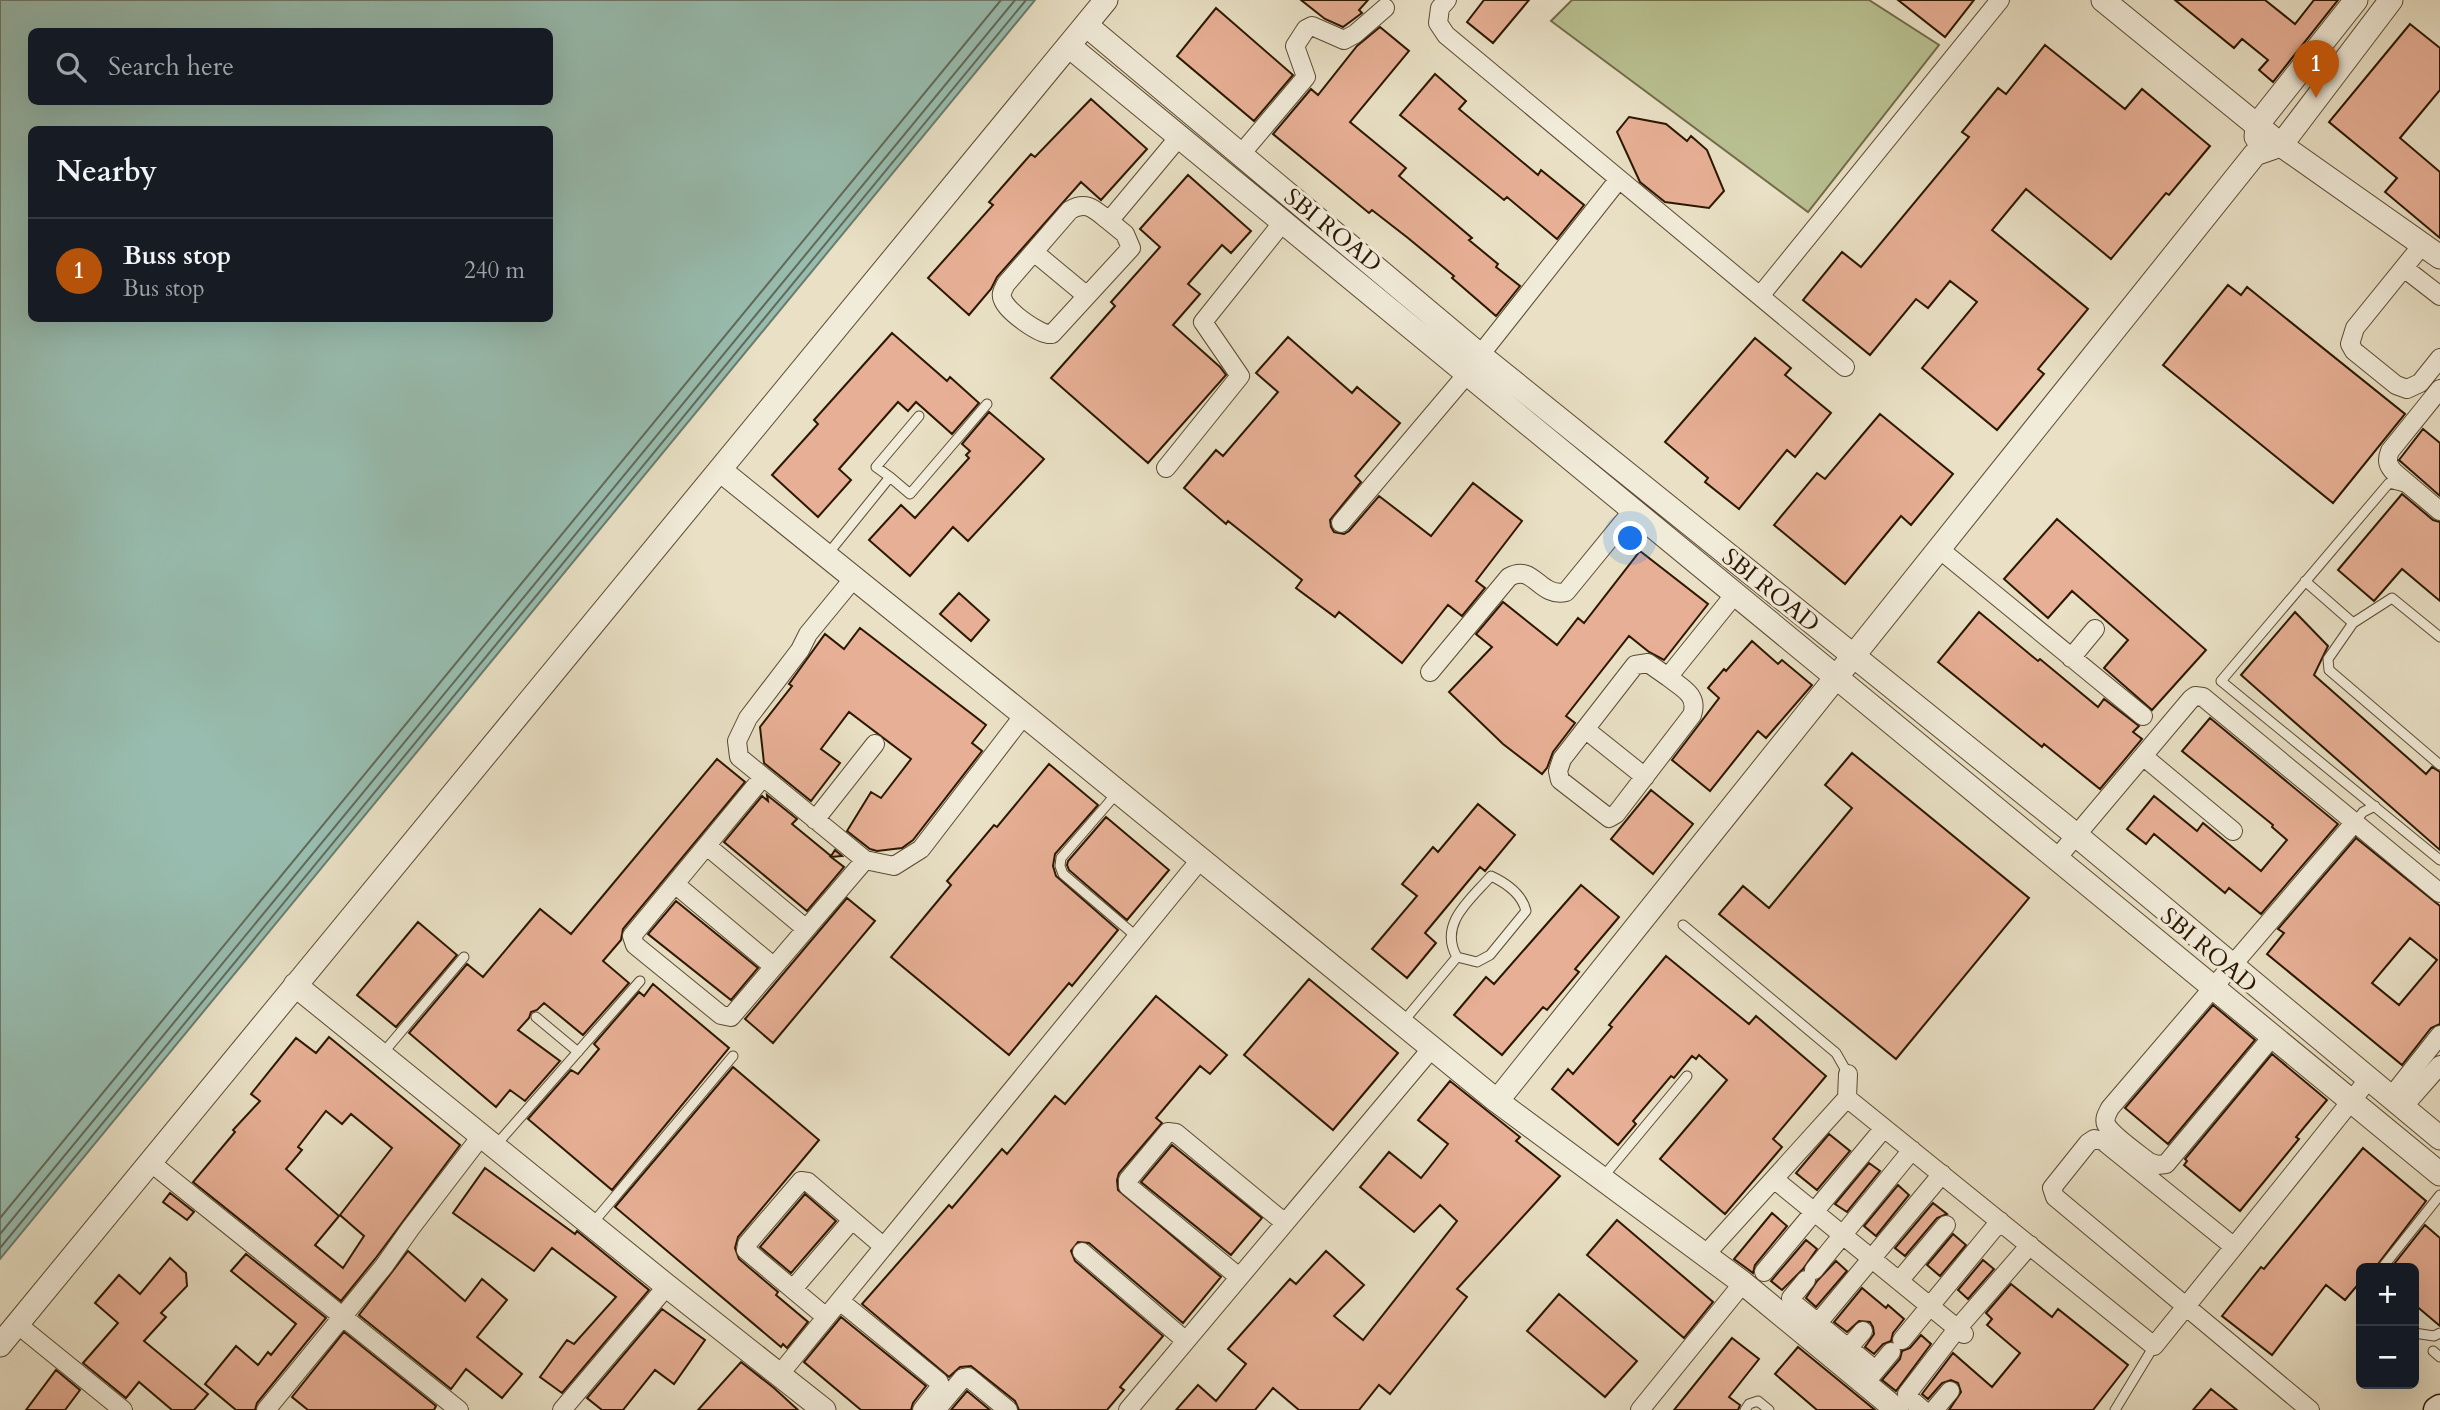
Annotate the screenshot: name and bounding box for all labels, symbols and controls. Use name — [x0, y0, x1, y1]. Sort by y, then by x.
search box — [28, 28, 553, 105]
pin: 1 — [2293, 40, 2339, 98]
icon: search — [52, 48, 90, 86]
text: Search here — [108, 49, 234, 84]
text: Nearby — [56, 151, 157, 192]
street label: SBI ROAD — [1277, 181, 1389, 280]
text: Buss stop — [123, 238, 231, 273]
text: 1 — [73, 255, 85, 286]
text: 240 m — [464, 255, 525, 286]
text: Bus stop — [123, 273, 205, 304]
your location — [1613, 521, 1647, 555]
street label: SBI ROAD — [1715, 541, 1827, 640]
street label: SBI ROAD — [2153, 900, 2264, 1001]
map controls — [2356, 1263, 2419, 1389]
button: + — [2356, 1263, 2419, 1326]
button: − — [2356, 1326, 2419, 1389]

